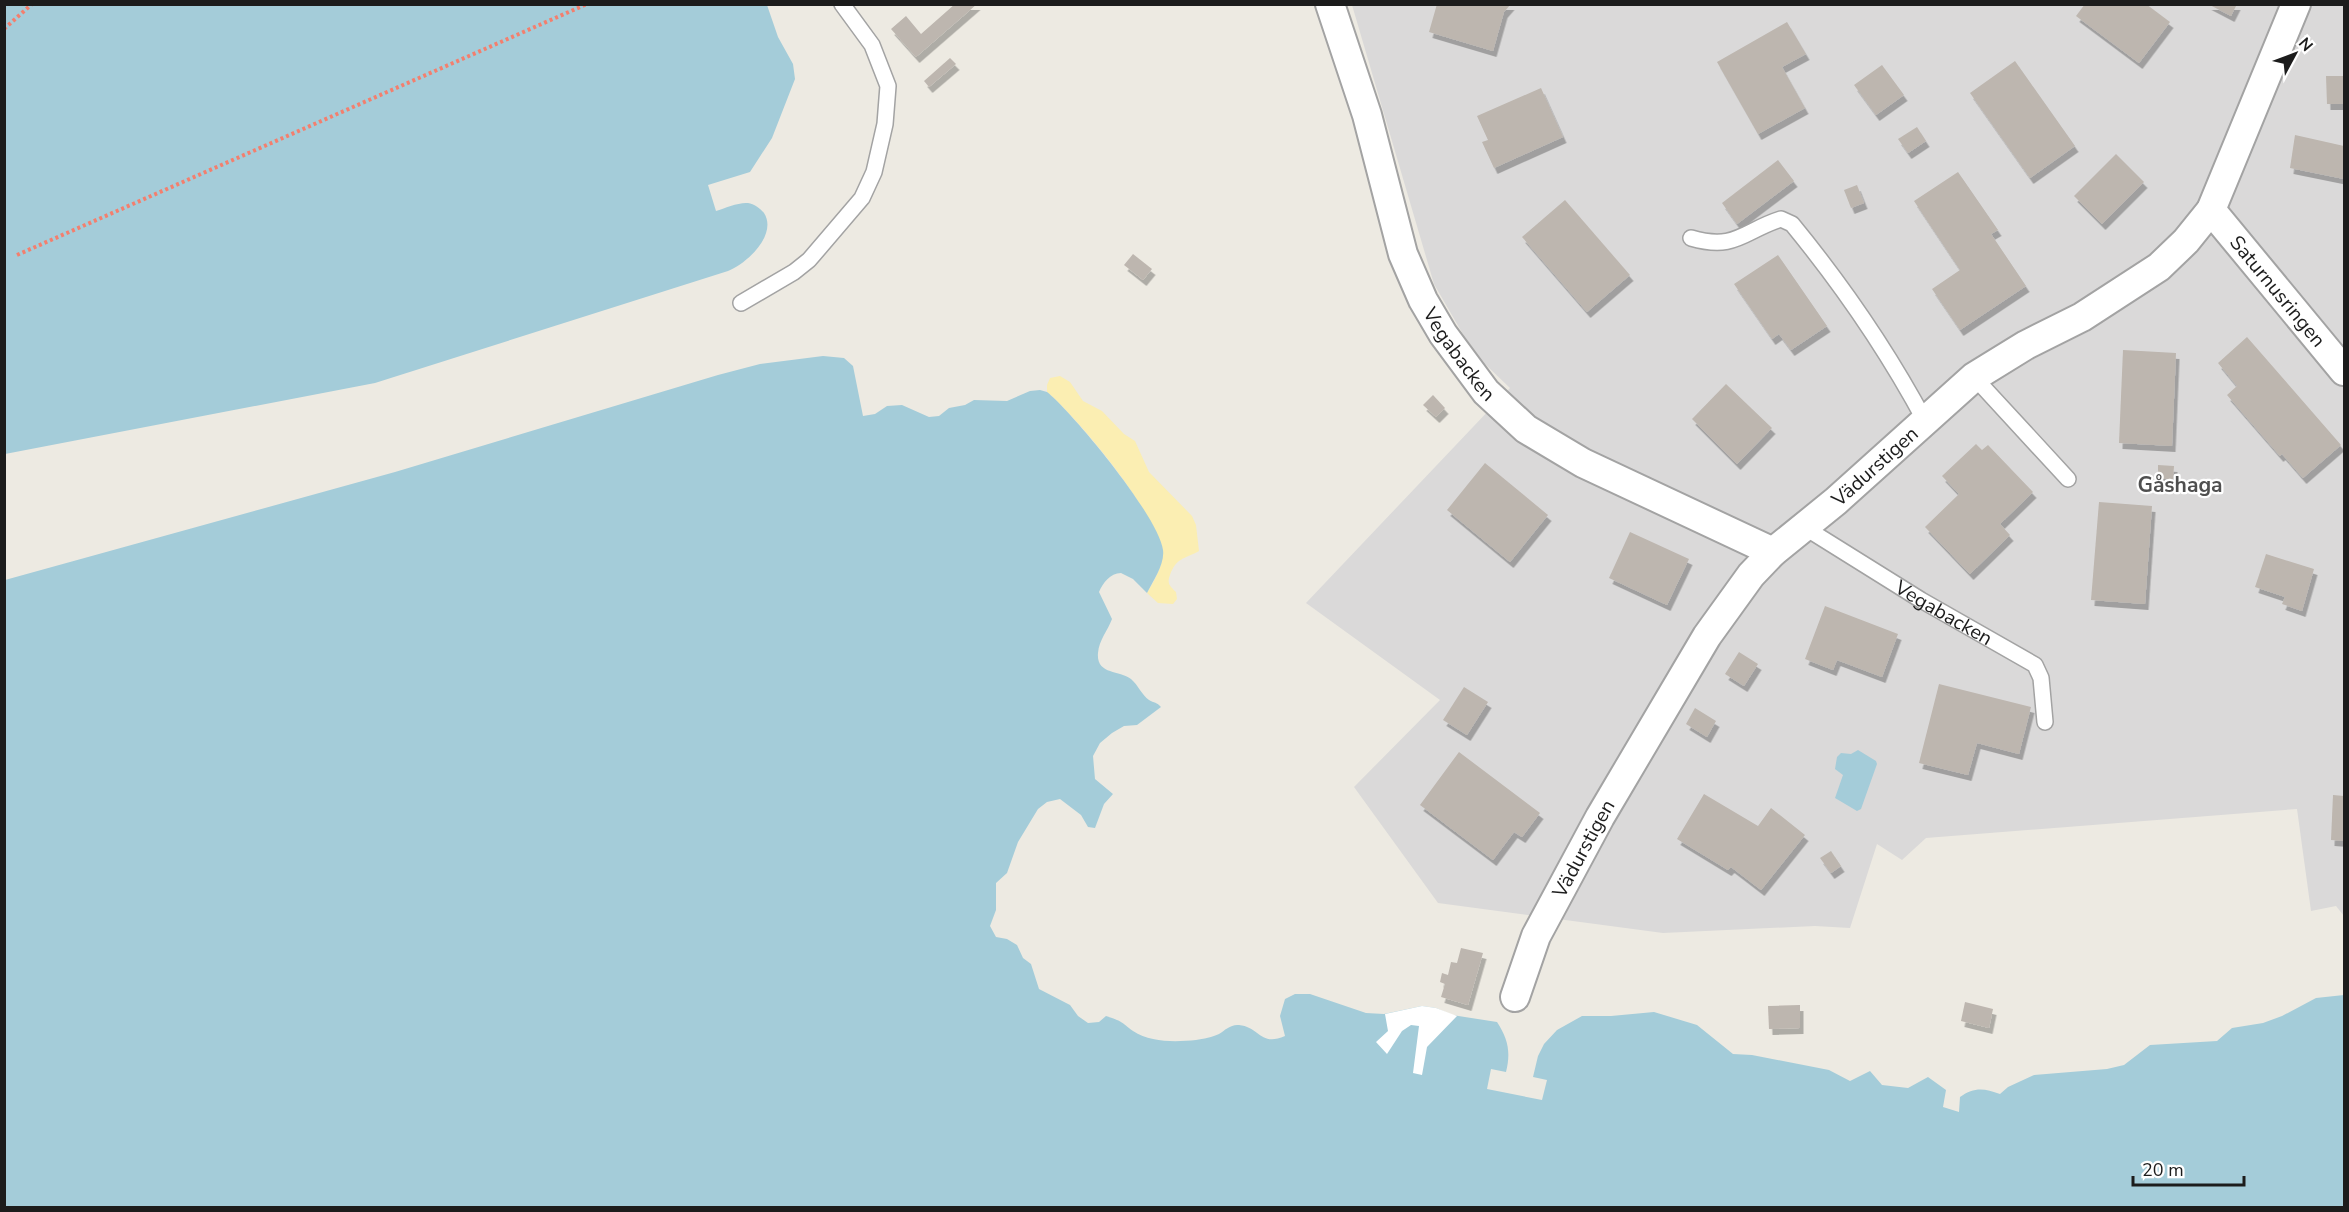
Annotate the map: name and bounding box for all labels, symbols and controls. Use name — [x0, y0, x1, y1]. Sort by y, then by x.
north arrow — [2265, 24, 2325, 84]
text: N — [2293, 33, 2318, 57]
street label: Saturnusringen — [2223, 230, 2332, 353]
street label: Vegabacken — [1416, 302, 1501, 408]
street label: Vädurstigen — [1825, 420, 1924, 513]
district label: Gåshaga — [2137, 471, 2223, 499]
street label: Vegabacken — [1889, 573, 1997, 652]
street label: Vädurstigen — [1546, 795, 1621, 904]
scale bar — [2133, 1149, 2244, 1187]
text: 20 m — [2142, 1158, 2184, 1182]

